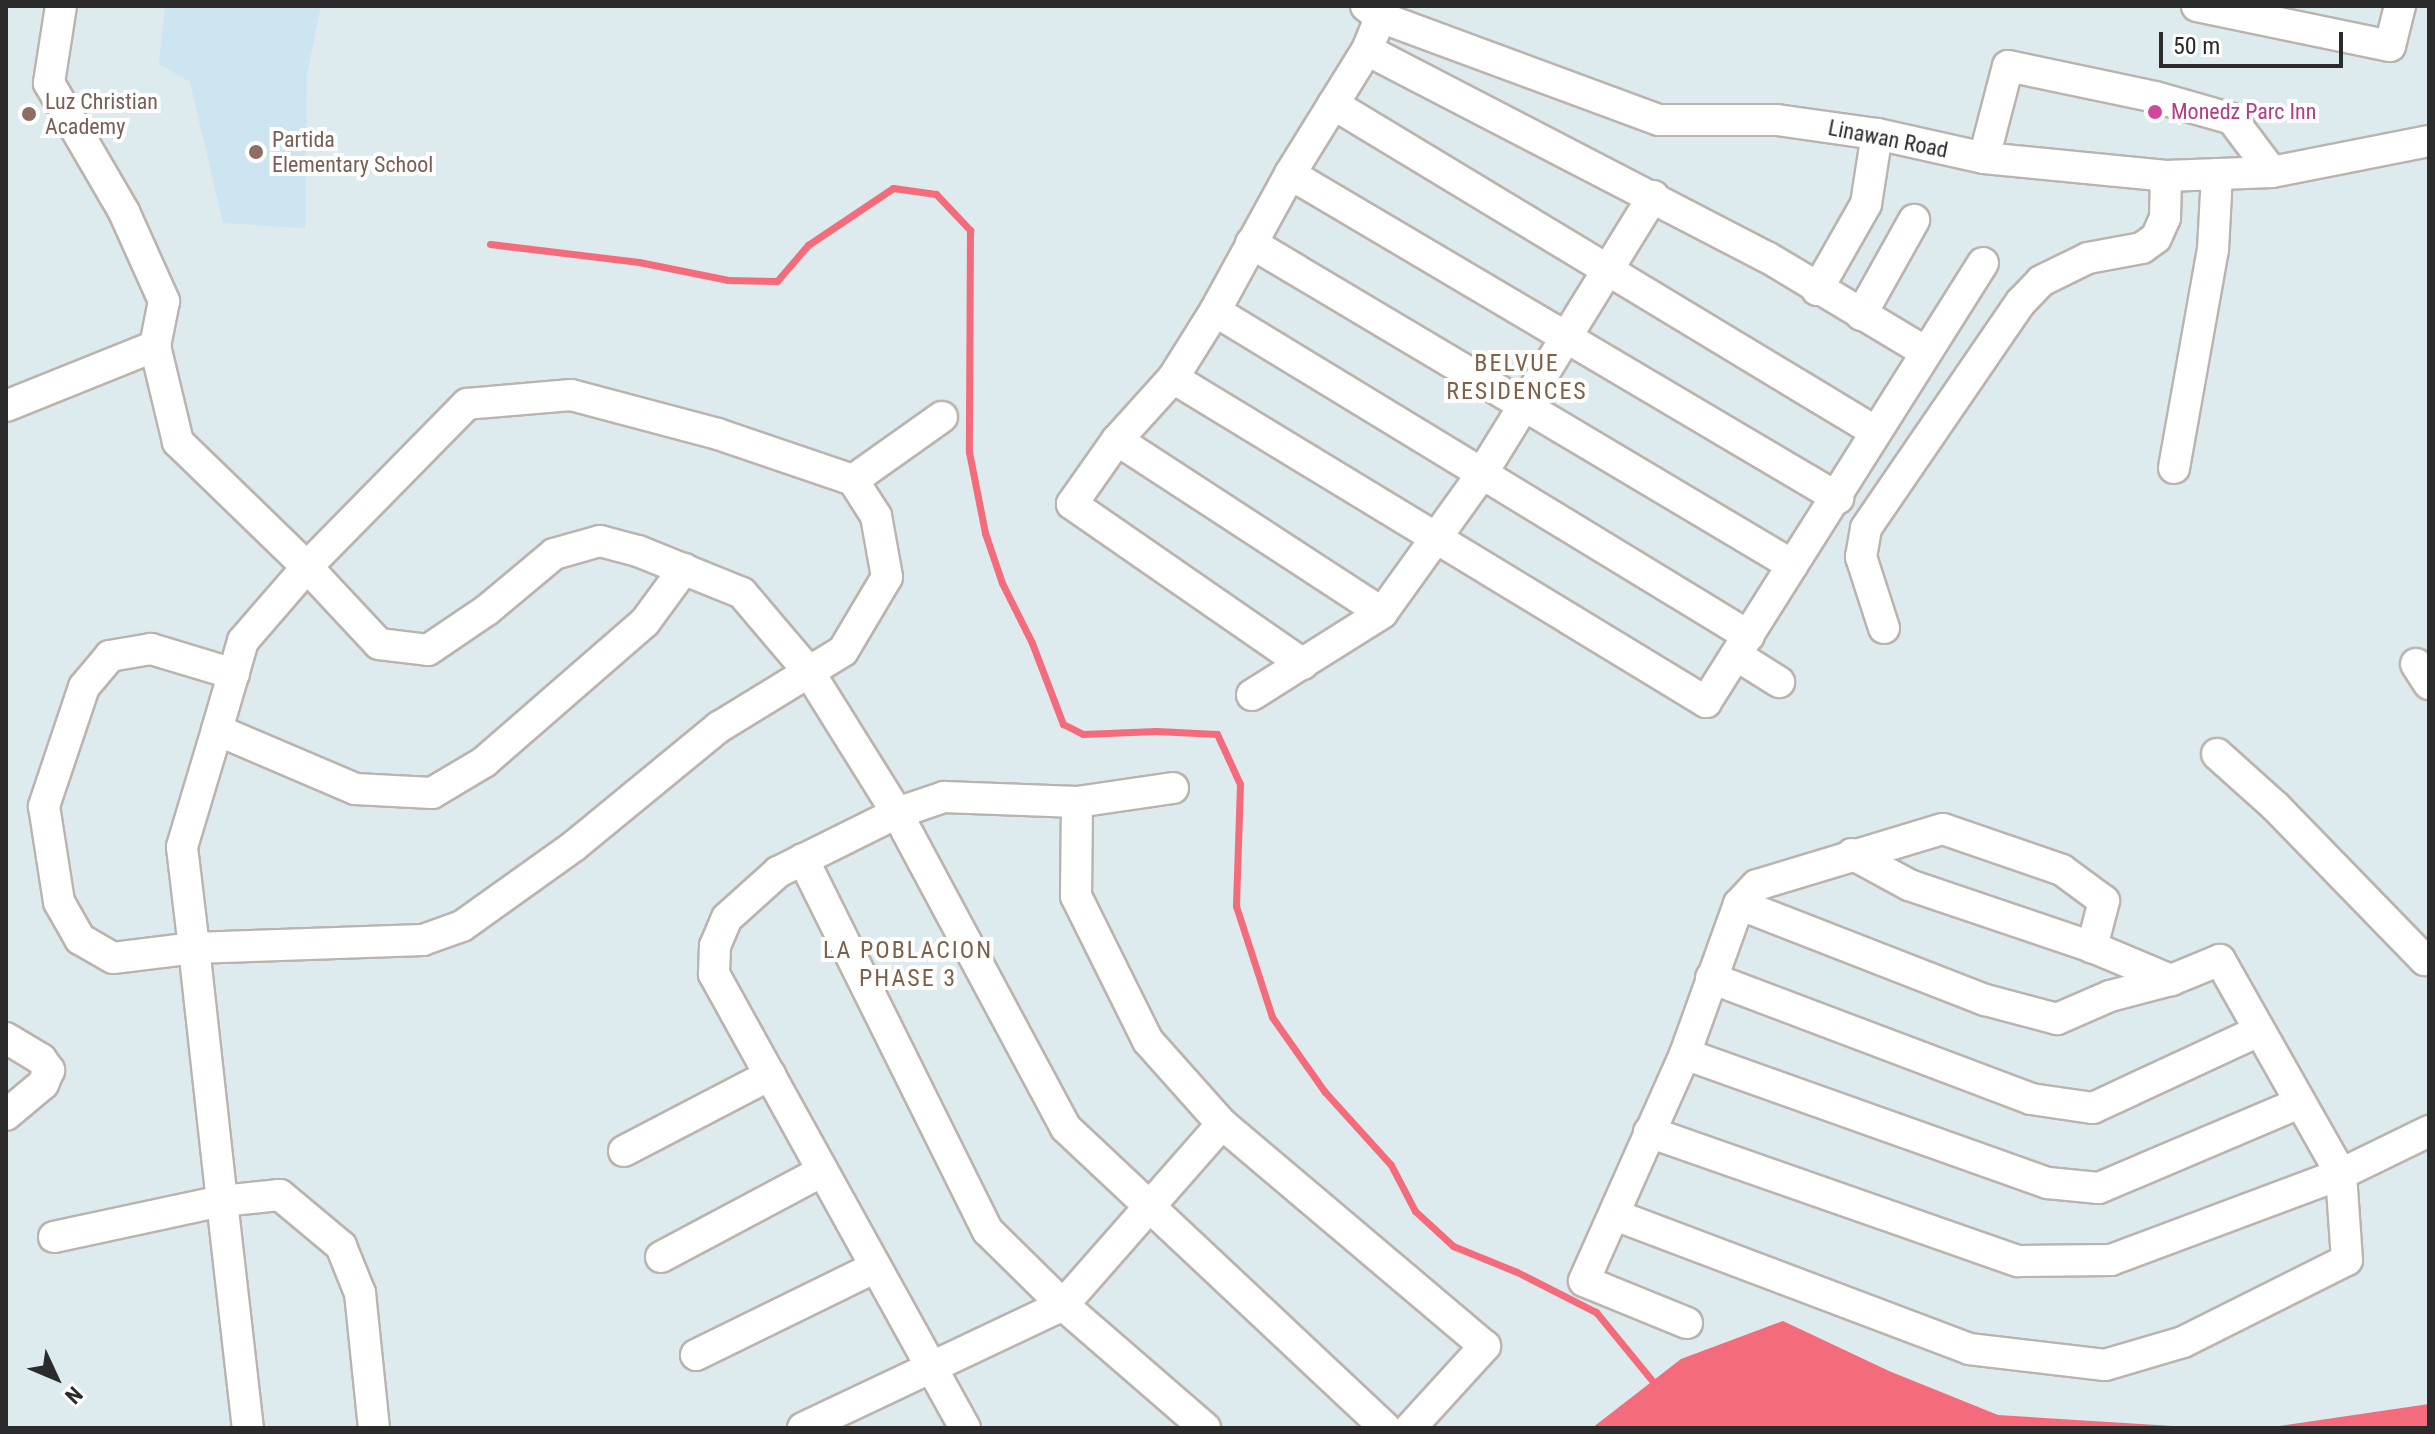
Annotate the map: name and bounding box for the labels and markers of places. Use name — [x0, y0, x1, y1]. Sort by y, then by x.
place label: Luz Christian Academy — [45, 88, 158, 140]
place label: Monedz Parc Inn — [2171, 99, 2316, 125]
marker: Monedz Parc Inn — [2146, 103, 2164, 121]
marker: Luz Christian Academy — [20, 105, 38, 123]
place label: Partida Elementary School — [272, 126, 433, 178]
marker: Partida Elementary School — [247, 143, 265, 161]

